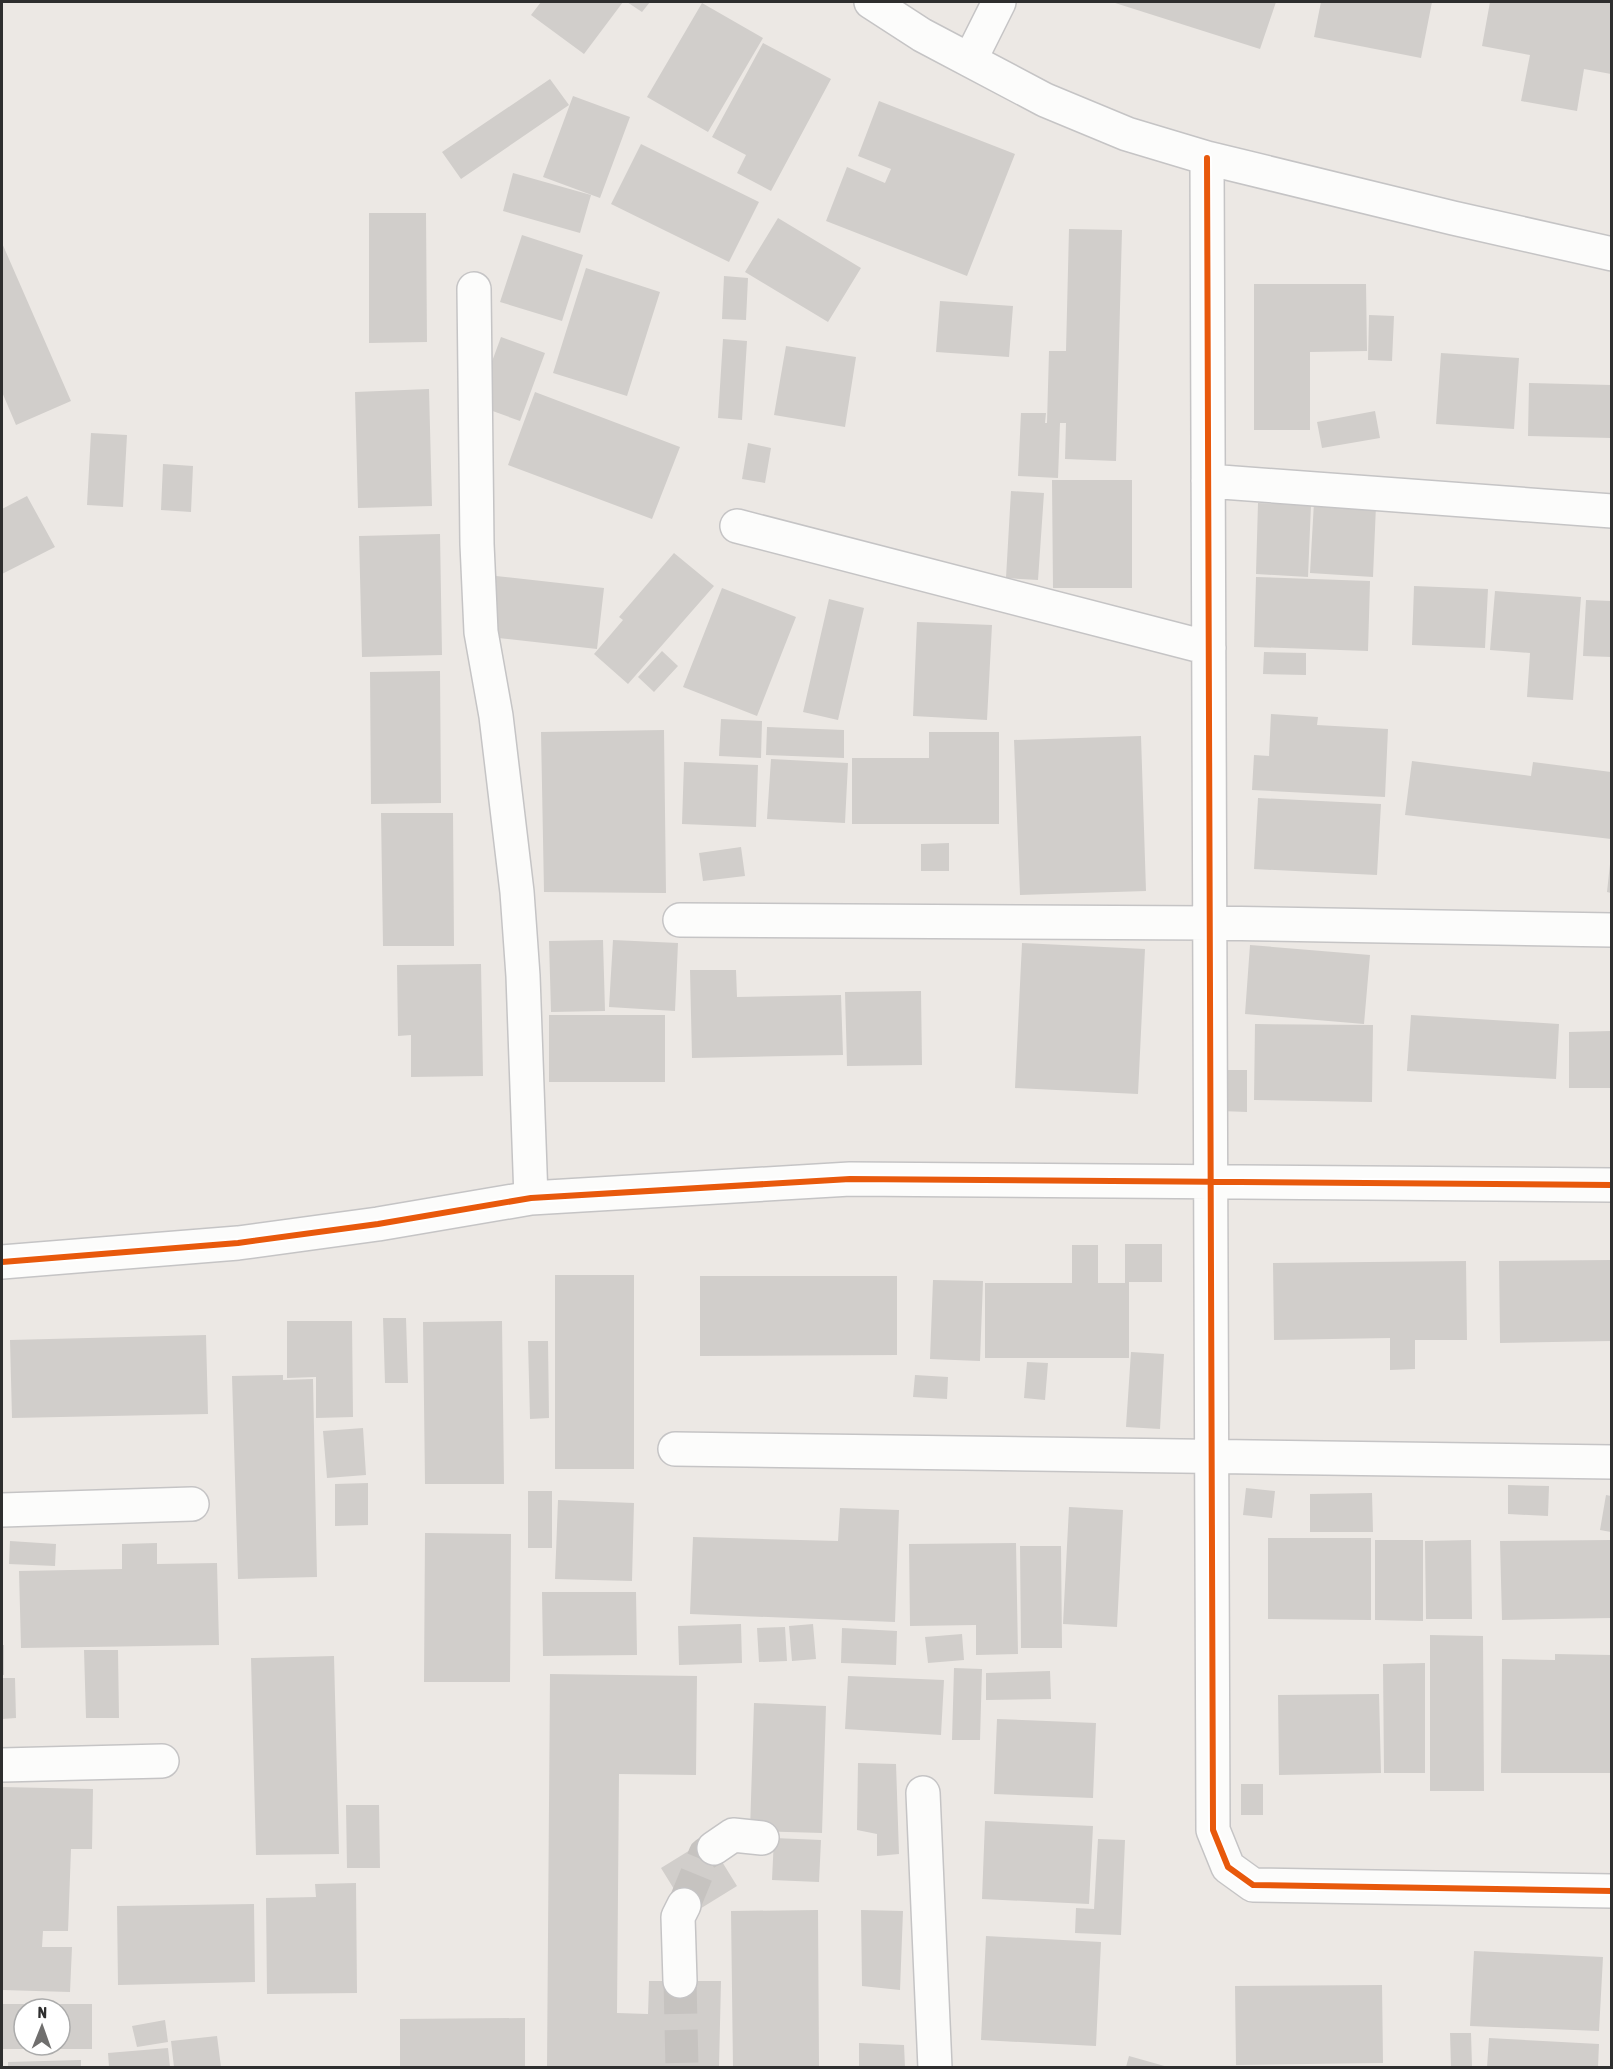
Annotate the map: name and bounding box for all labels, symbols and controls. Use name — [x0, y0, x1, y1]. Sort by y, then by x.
north arrow — [12, 1997, 72, 2057]
text: N — [37, 2003, 47, 2021]

